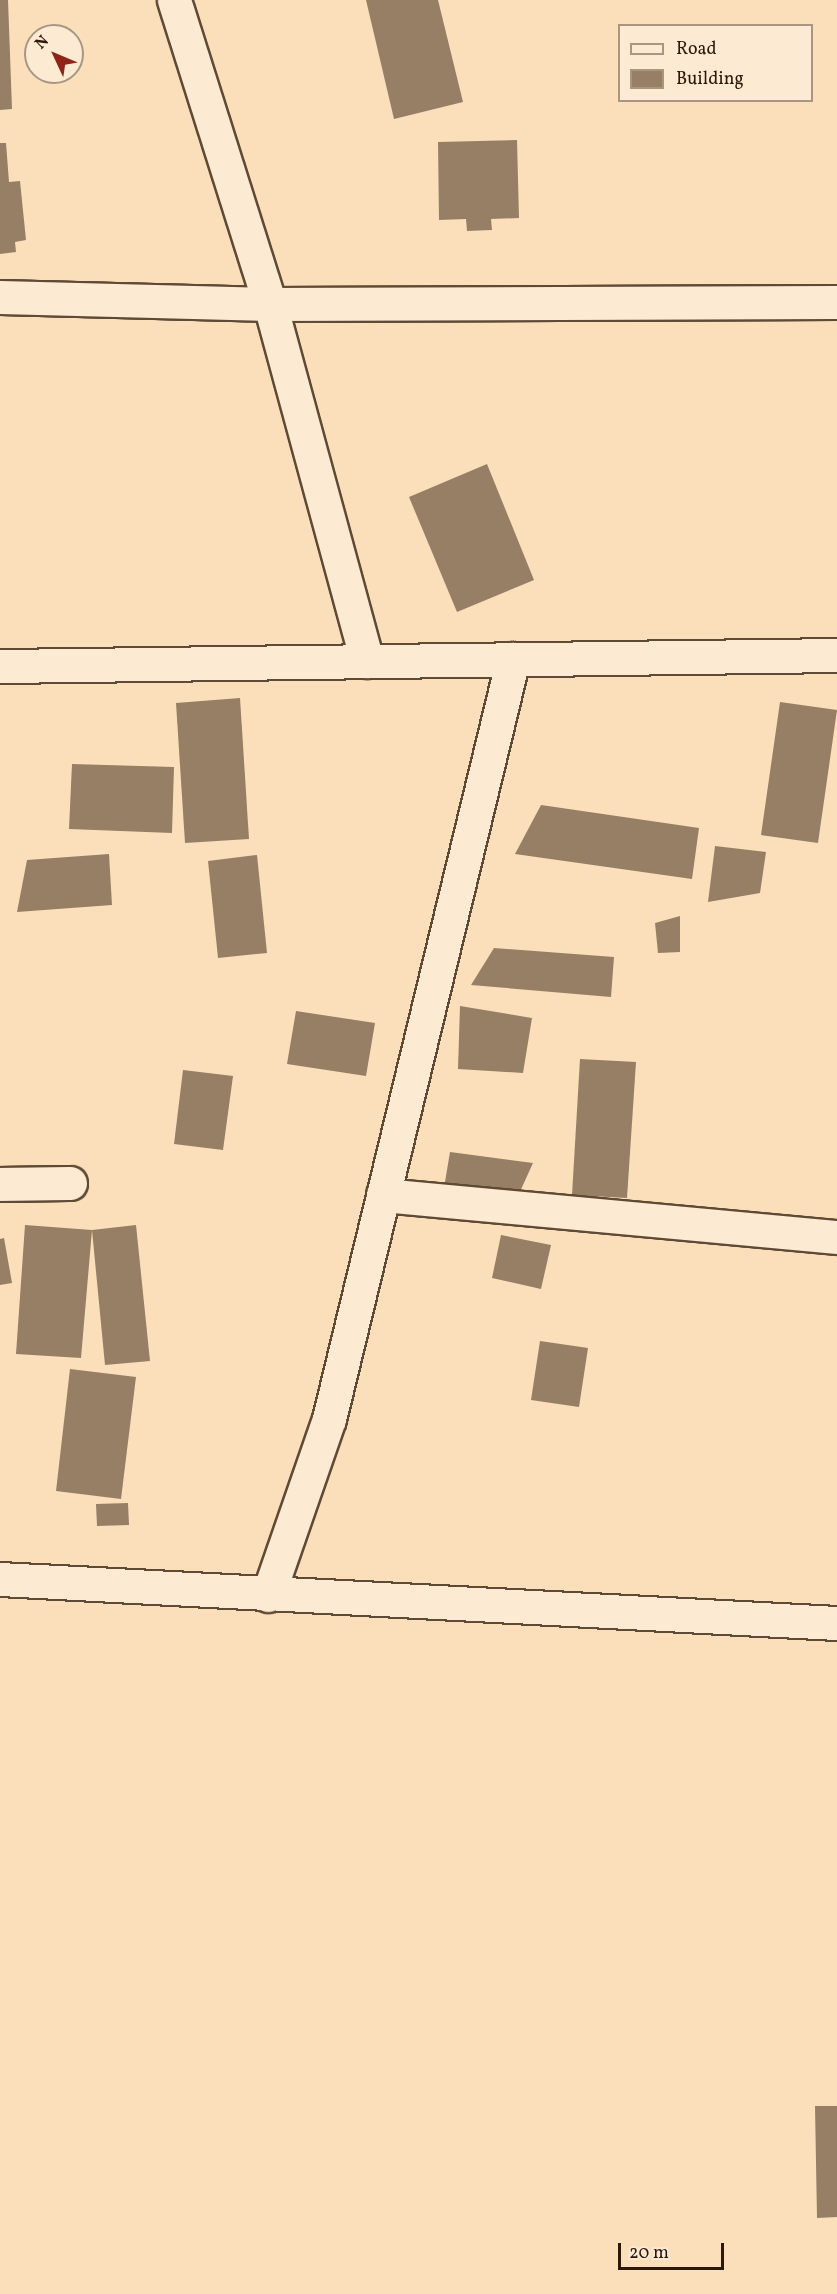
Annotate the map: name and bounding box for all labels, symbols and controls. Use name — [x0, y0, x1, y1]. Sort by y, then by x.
north arrow — [24, 24, 84, 84]
legend — [618, 24, 813, 102]
text: N — [31, 31, 54, 55]
text: Road — [676, 37, 717, 62]
text: Building — [676, 67, 744, 92]
scale bar — [621, 2231, 728, 2269]
text: 20 m — [629, 2241, 669, 2266]

